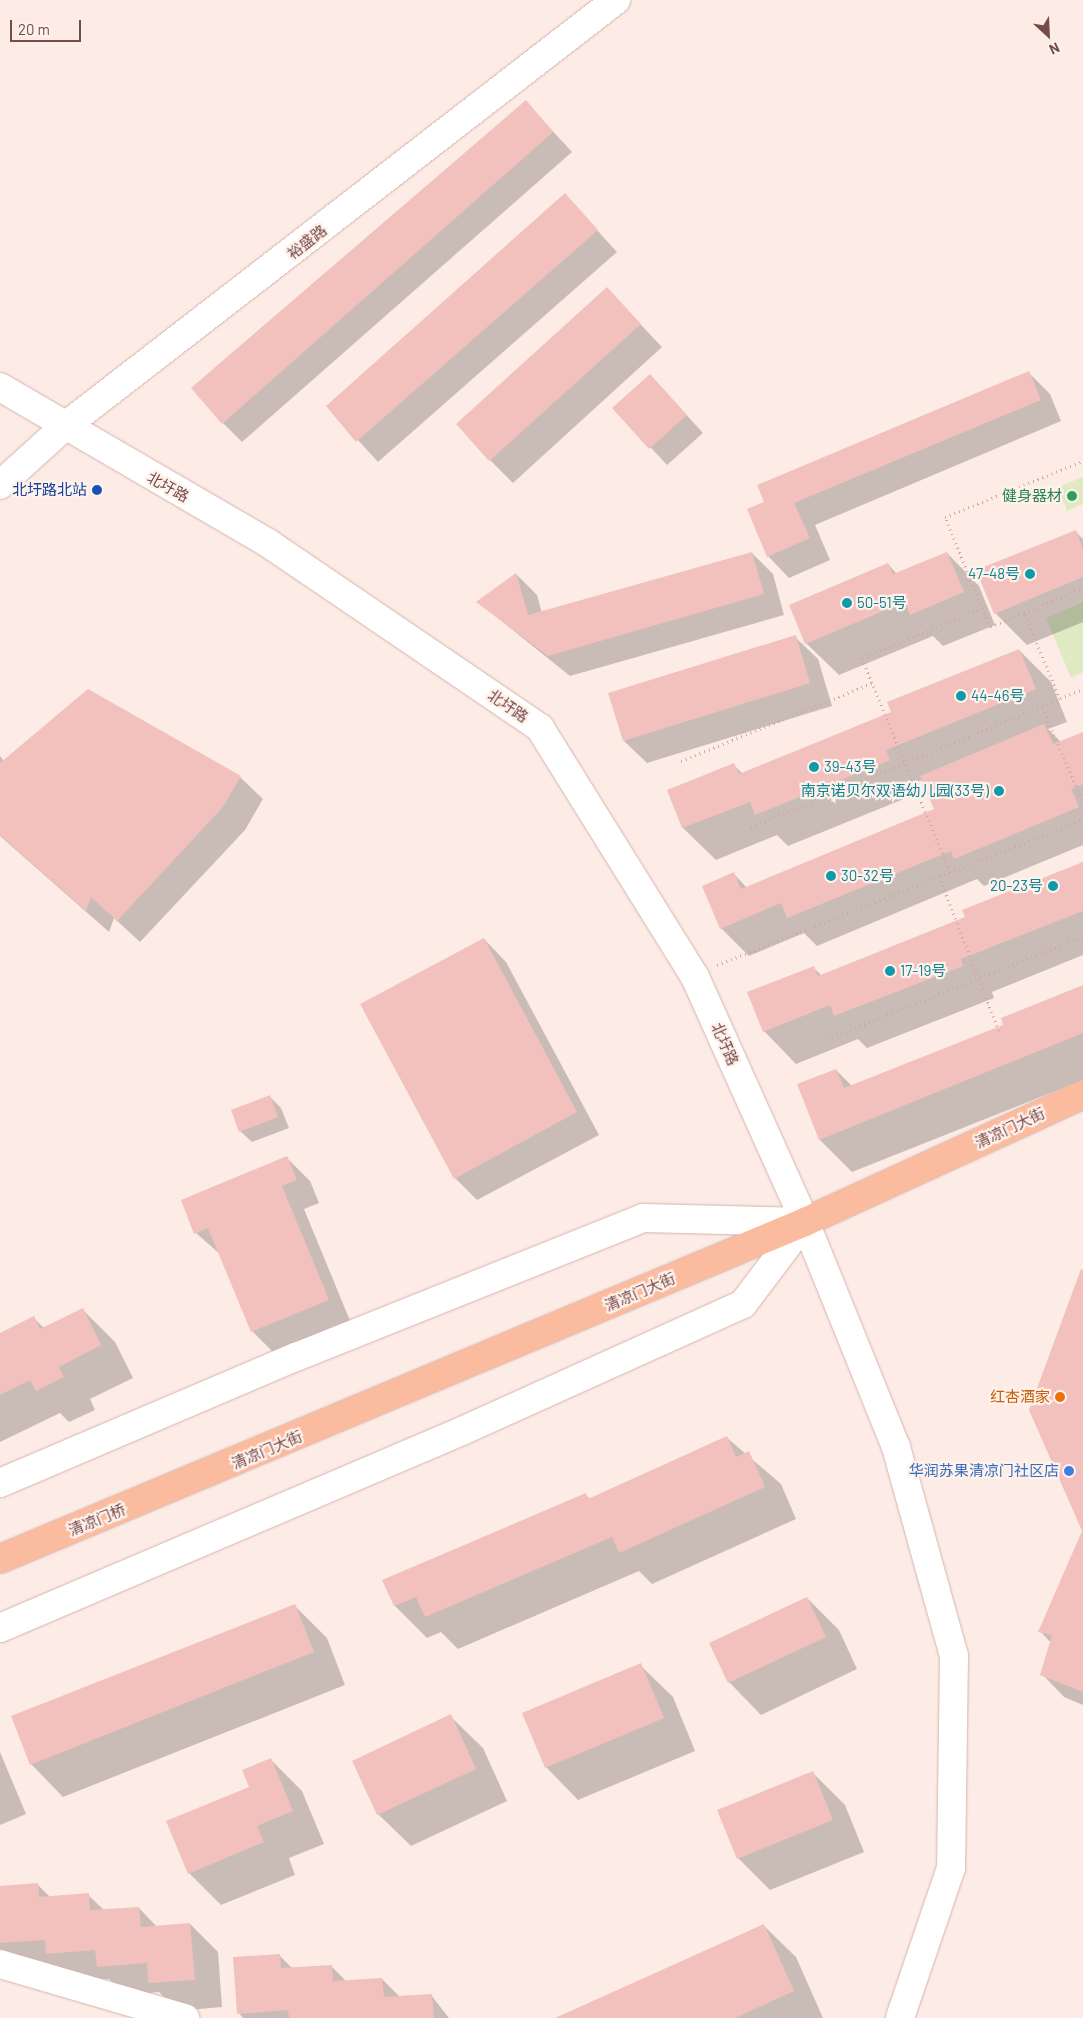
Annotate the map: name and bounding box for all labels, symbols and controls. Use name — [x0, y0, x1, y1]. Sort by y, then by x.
scale bar — [12, 10, 84, 42]
north arrow — [1023, 10, 1073, 60]
text: 20 m — [18, 20, 50, 38]
text: N — [1047, 39, 1062, 59]
street label: 裕盛路 — [284, 221, 330, 263]
street label: 北圩路 — [144, 468, 192, 506]
place label: 北圩路北站 — [12, 481, 87, 499]
marker: 北圩路北站 — [91, 484, 103, 496]
place label: 健身器材 — [1002, 487, 1062, 505]
marker: 健身器材 — [1066, 490, 1078, 502]
place label: 47-48号 — [968, 565, 1020, 583]
marker: 47-48号 — [1024, 568, 1036, 580]
place label: 50-51号 — [857, 594, 907, 612]
marker: 50-51号 — [841, 597, 853, 609]
street label: 北圩路 — [484, 686, 532, 726]
place label: 44-46号 — [971, 687, 1024, 705]
marker: 44-46号 — [955, 690, 967, 702]
place label: 39-43号 — [824, 758, 876, 776]
marker: 39-43号 — [808, 761, 820, 773]
place label: 南京诺贝尔双语幼儿园(33号) — [801, 782, 989, 800]
marker: 南京诺贝尔双语幼儿园(33号) — [993, 785, 1005, 797]
place label: 30-32号 — [841, 867, 894, 885]
marker: 30-32号 — [825, 870, 837, 882]
place label: 20-23号 — [990, 877, 1043, 895]
marker: 20-23号 — [1047, 880, 1059, 892]
place label: 17-19号 — [900, 962, 946, 980]
marker: 17-19号 — [884, 965, 896, 977]
street label: 北圩路 — [708, 1020, 742, 1068]
street label: 清凉门大街 — [972, 1104, 1048, 1152]
street label: 清凉门大街 — [602, 1269, 678, 1315]
place label: 红杏酒家 — [990, 1388, 1050, 1406]
marker: 红杏酒家 — [1054, 1391, 1066, 1403]
street label: 清凉门大街 — [229, 1427, 305, 1473]
place label: 华润苏果清凉门社区店 — [909, 1462, 1059, 1480]
marker: 华润苏果清凉门社区店 — [1063, 1465, 1075, 1477]
street label: 清凉门桥 — [66, 1500, 128, 1540]

